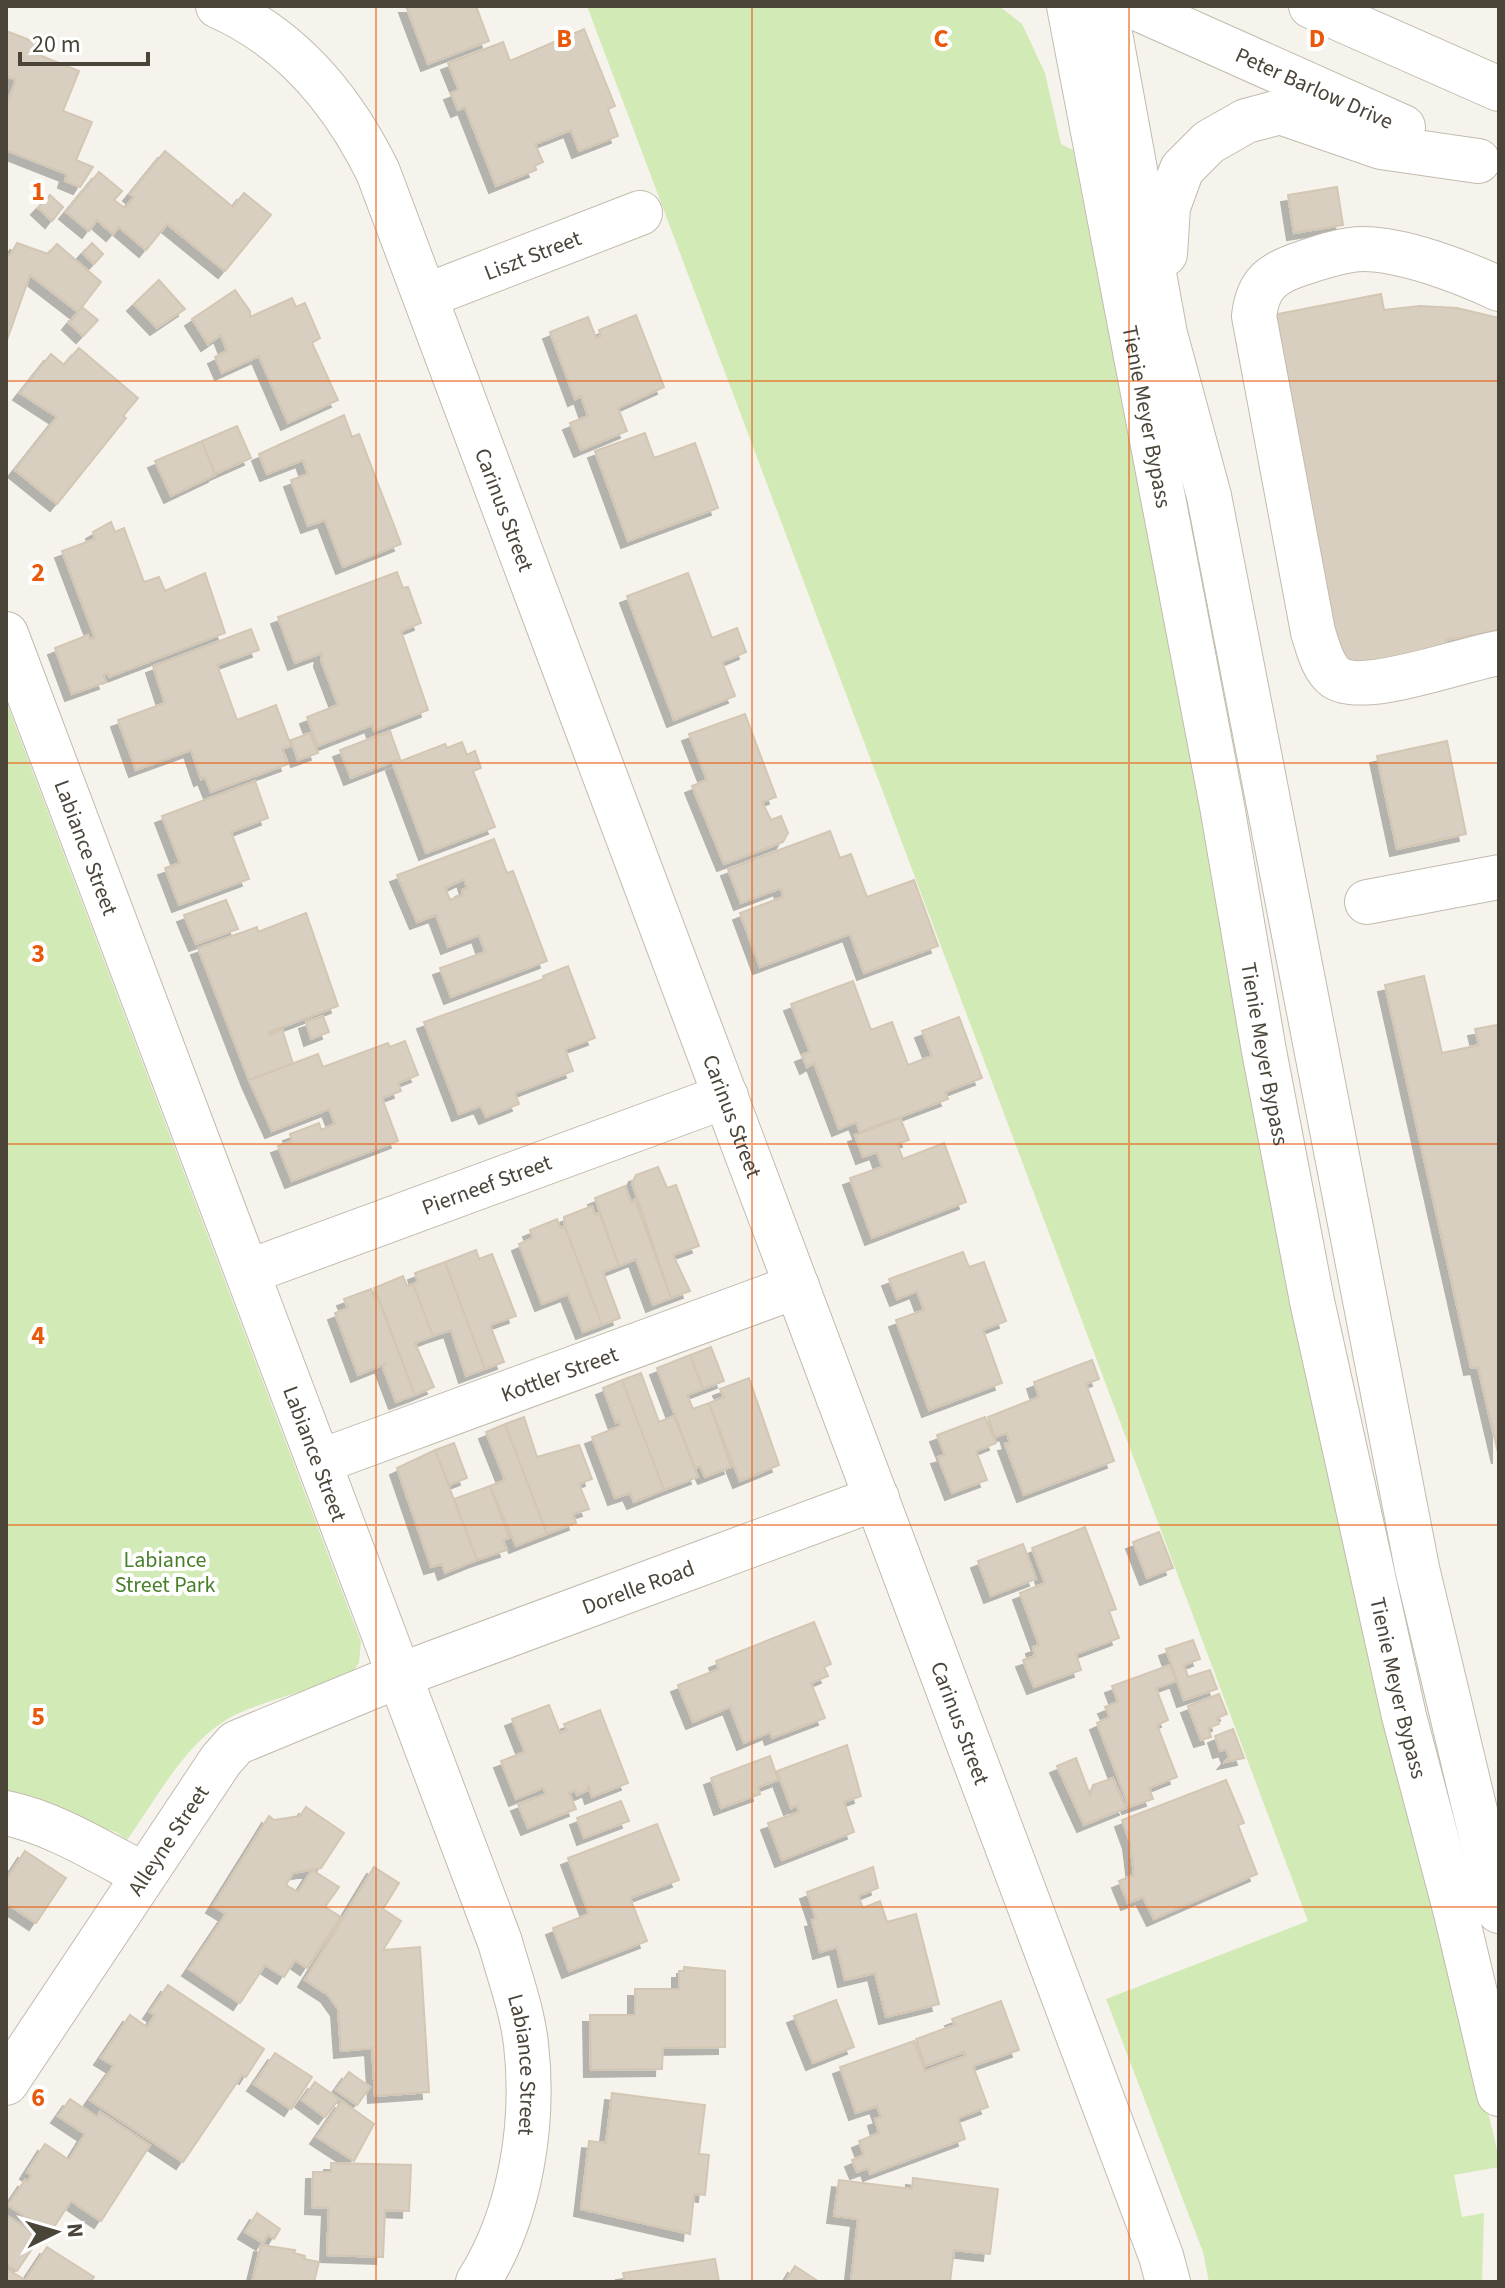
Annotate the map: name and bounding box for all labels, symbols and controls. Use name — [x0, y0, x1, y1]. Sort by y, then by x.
scale bar — [20, 16, 148, 66]
text: B — [556, 20, 572, 57]
text: C — [933, 20, 949, 57]
text: D — [1309, 20, 1325, 57]
text: 20 m — [32, 27, 81, 62]
street label: Peter Barlow Drive — [1230, 39, 1398, 138]
text: 1 — [31, 173, 45, 210]
street label: Liszt Street — [479, 222, 586, 289]
street label: Tienie Meyer Bypass — [1113, 323, 1180, 511]
street label: Carinus Street — [466, 444, 542, 577]
text: 2 — [31, 554, 45, 591]
street label: Labiance Street — [45, 775, 126, 921]
text: 3 — [31, 935, 45, 972]
street label: Tienie Meyer Bypass — [1232, 960, 1297, 1148]
street label: Carinus Street — [694, 1050, 770, 1183]
street label: Pierneef Street — [417, 1146, 557, 1224]
text: 4 — [31, 1317, 45, 1354]
street label: Kottler Street — [497, 1338, 623, 1411]
street label: Labiance Street — [274, 1382, 355, 1527]
park label: Labiance Street Park — [115, 1544, 215, 1601]
street label: Dorelle Road — [578, 1552, 699, 1623]
street label: Tienie Meyer Bypass — [1361, 1594, 1435, 1782]
street label: Carinus Street — [922, 1657, 998, 1790]
text: 5 — [31, 1698, 45, 1735]
street label: Alleyne Street — [120, 1778, 217, 1902]
street label: Labiance Street — [499, 1990, 544, 2138]
text: 6 — [31, 2079, 45, 2116]
north arrow — [16, 2192, 96, 2272]
text: N — [58, 2222, 92, 2239]

